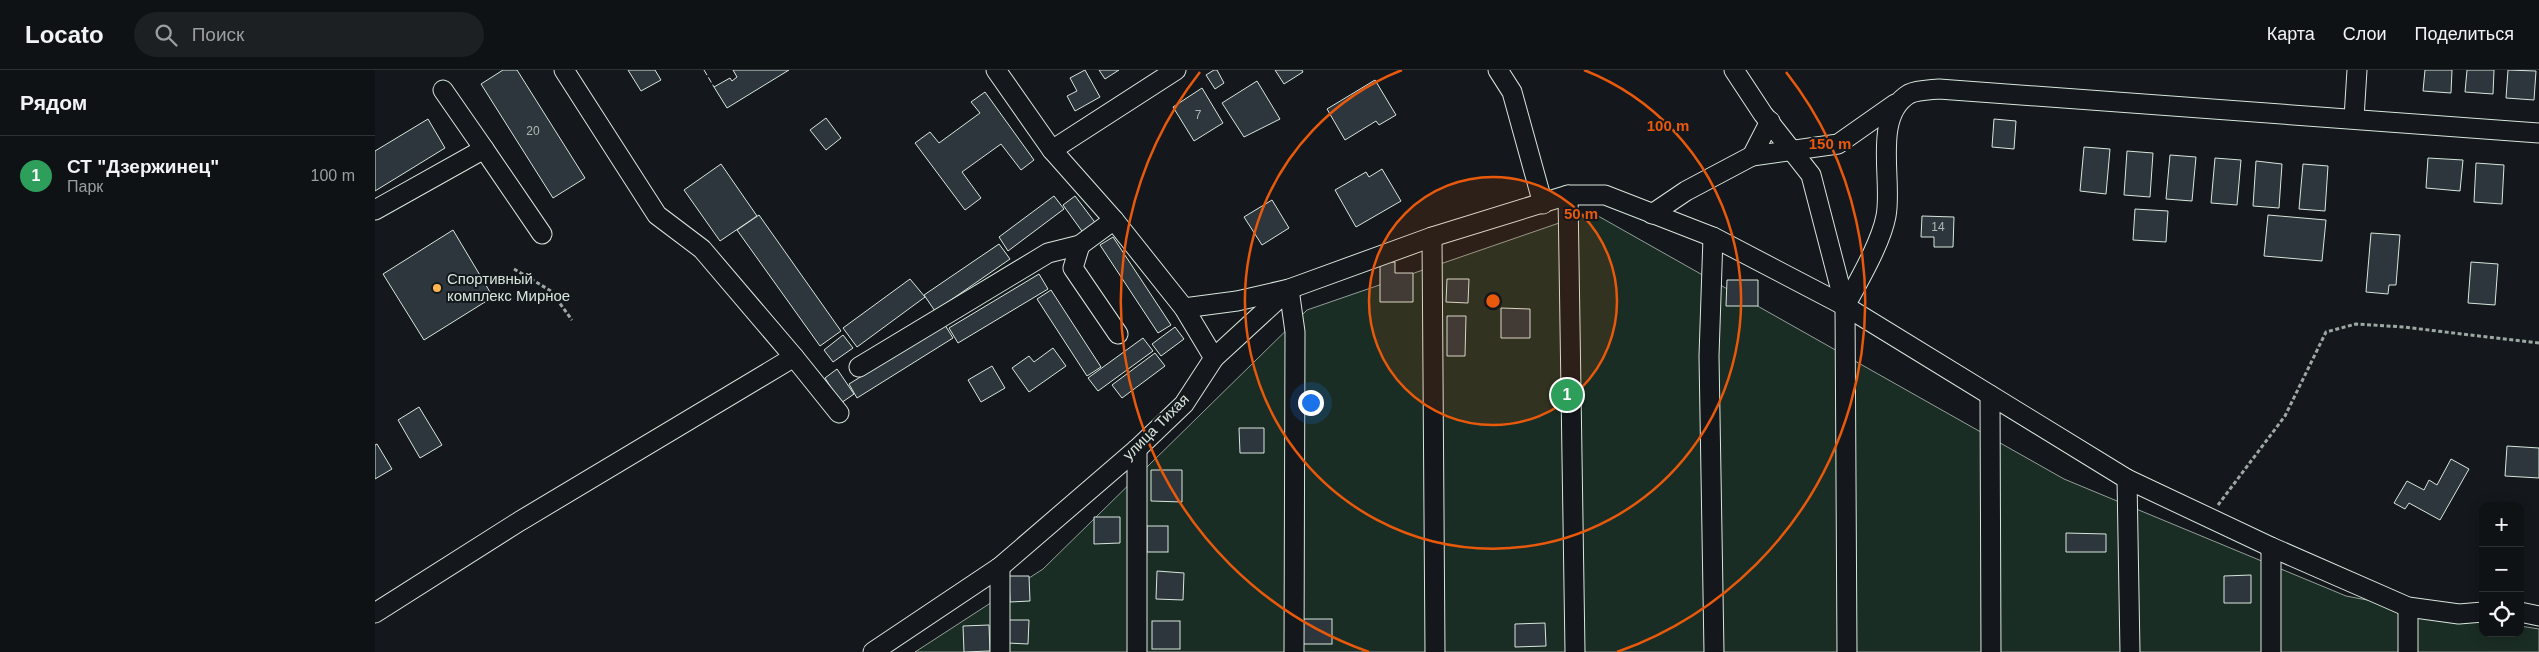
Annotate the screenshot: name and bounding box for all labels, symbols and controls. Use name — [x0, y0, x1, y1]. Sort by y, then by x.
search box — [134, 12, 484, 57]
text: Locato — [25, 21, 104, 48]
icon: search — [152, 21, 180, 49]
text: Поиск — [192, 24, 244, 45]
text: Карта — [2267, 24, 2315, 44]
text: Слои — [2343, 24, 2387, 44]
text: Поделиться — [2415, 24, 2514, 44]
text: Рядом — [20, 91, 87, 114]
house number: 7 — [1195, 108, 1202, 122]
text: 100 m — [1647, 117, 1689, 134]
house number: 20 — [526, 124, 540, 138]
text: 150 m — [1809, 135, 1851, 152]
text: СТ "Дзержинец" — [67, 156, 219, 177]
text: 1 — [32, 167, 40, 184]
text: 100 m — [311, 167, 355, 184]
text: Парк — [67, 178, 103, 195]
text: 50 m — [1564, 205, 1598, 222]
house number: 14 — [1931, 220, 1945, 234]
place label: Спортивный комплекс Мирное — [447, 270, 570, 304]
marker: Спортивный комплекс Мирное — [431, 282, 443, 294]
centre of rings — [1484, 292, 1502, 310]
pin: 1 — [1551, 376, 1583, 414]
street label: улица Тихая — [1119, 390, 1192, 463]
your location — [1298, 390, 1324, 416]
map controls — [2479, 502, 2524, 637]
button: + — [2479, 502, 2524, 547]
button: − — [2479, 547, 2524, 592]
button: locate — [2479, 592, 2524, 637]

